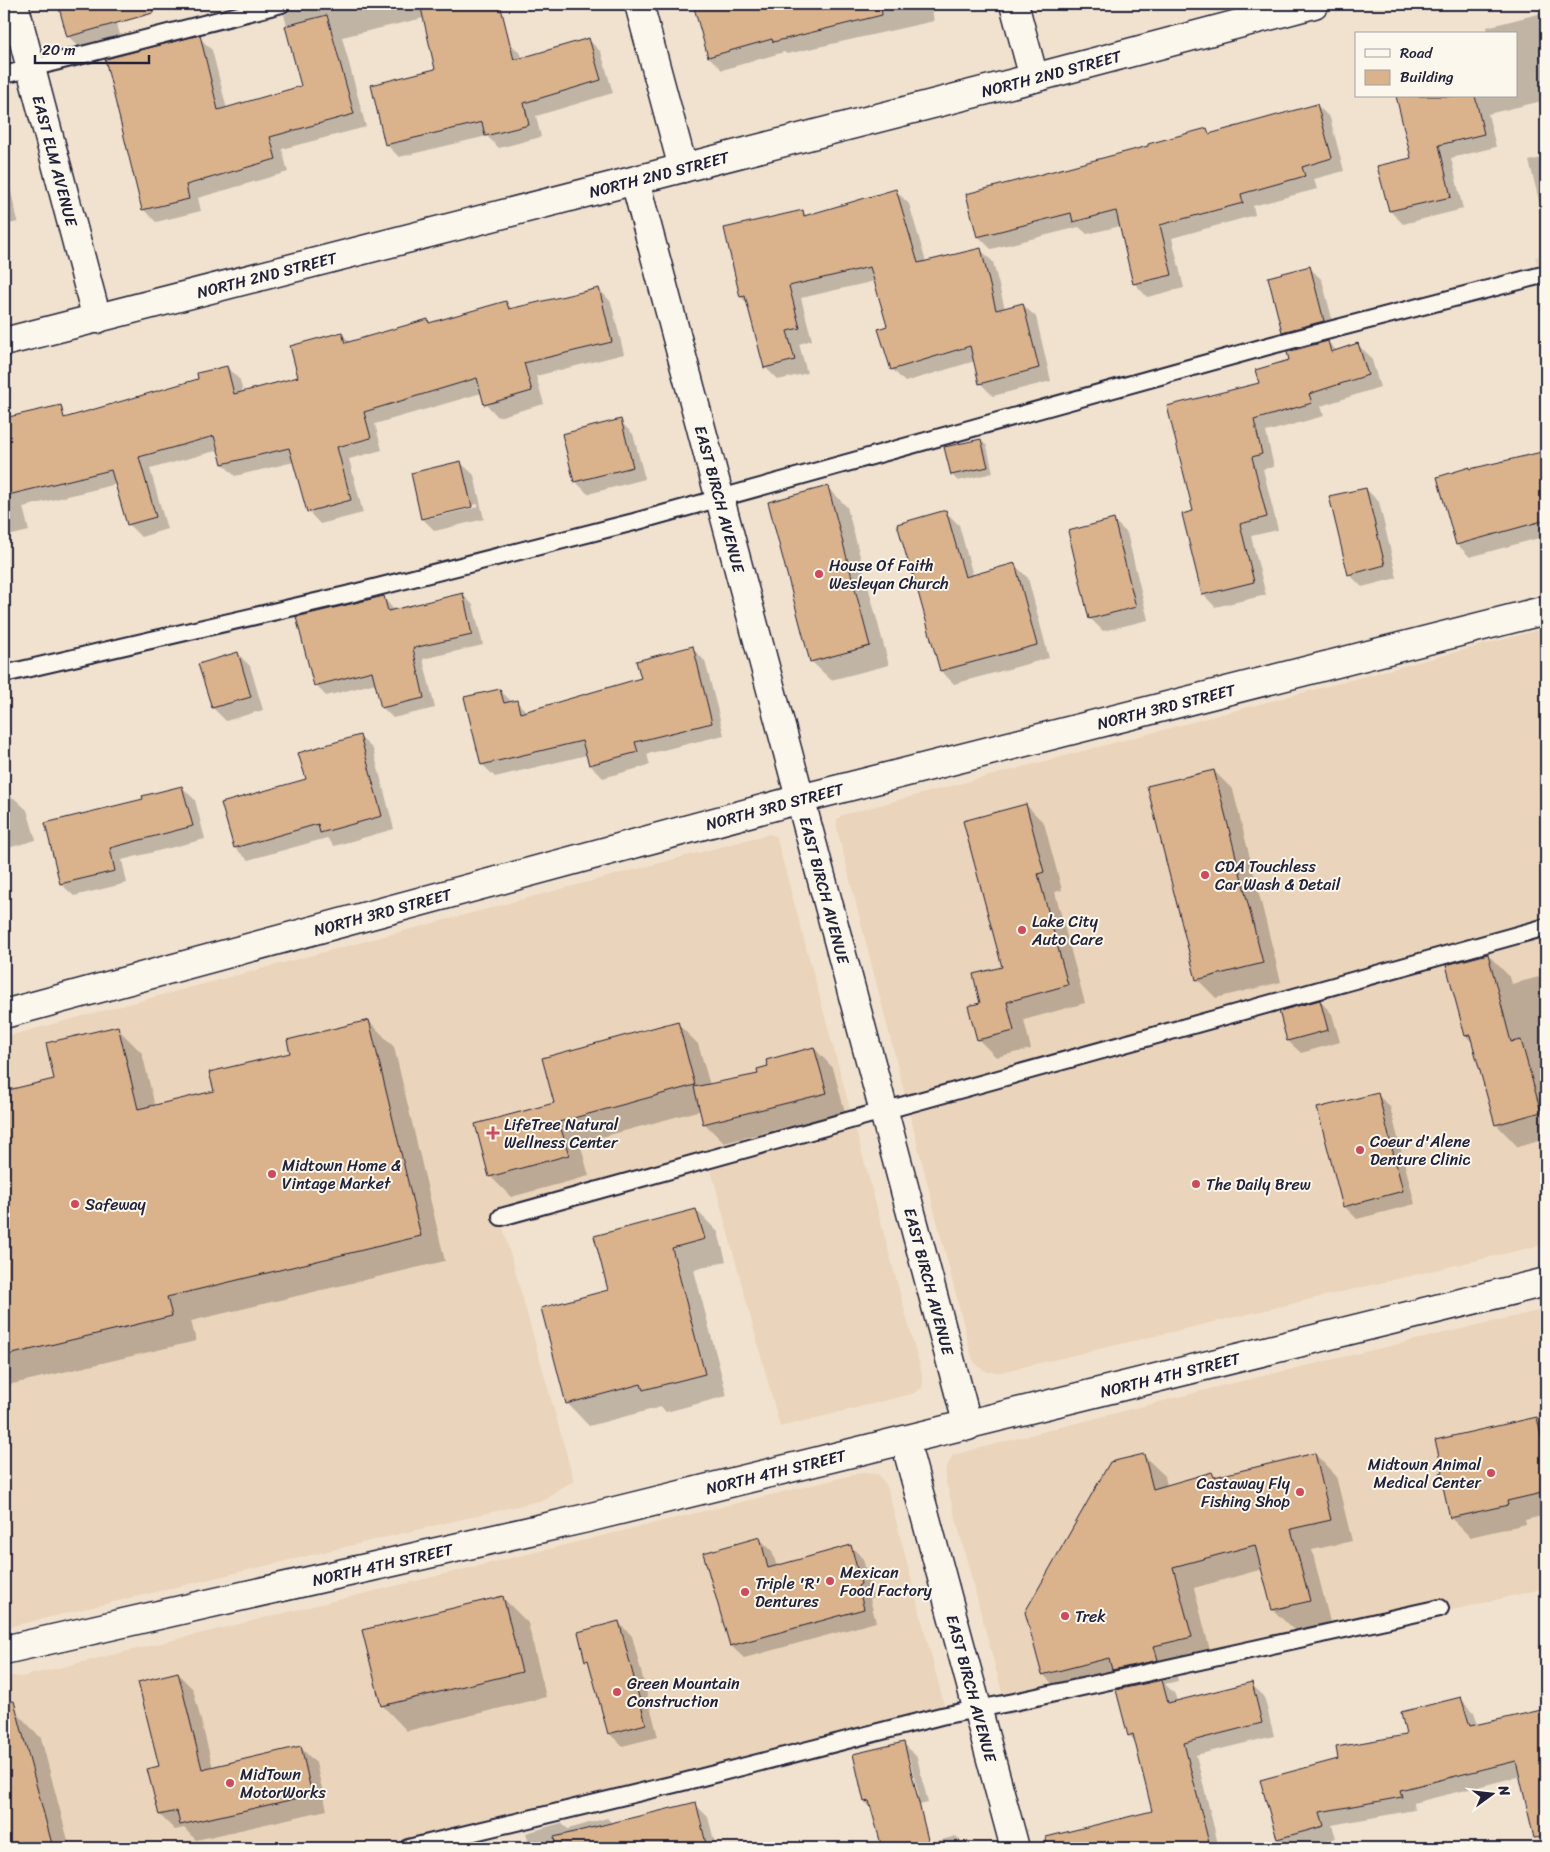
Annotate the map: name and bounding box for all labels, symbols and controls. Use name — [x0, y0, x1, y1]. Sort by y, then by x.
scale bar — [35, 32, 149, 64]
legend — [1355, 32, 1518, 98]
text: 20 m — [42, 37, 76, 63]
text: Road — [1400, 40, 1433, 66]
street label: NORTH 2ND STREET — [978, 41, 1125, 105]
text: Building — [1400, 64, 1454, 90]
street label: EAST ELM AVENUE — [24, 92, 87, 231]
street label: NORTH 2ND STREET — [586, 142, 733, 206]
street label: NORTH 2ND STREET — [193, 243, 341, 307]
street label: EAST BIRCH AVENUE — [686, 422, 754, 577]
place label: House Of Faith Wesleyan Church — [829, 551, 949, 598]
marker: House Of Faith Wesleyan Church — [813, 568, 825, 580]
street label: NORTH 3RD STREET — [1094, 675, 1239, 738]
street label: NORTH 3RD STREET — [702, 774, 848, 838]
street label: EAST BIRCH AVENUE — [791, 813, 859, 968]
place label: CDA Touchless Car Wash & Detail — [1215, 852, 1341, 899]
marker: CDA Touchless Car Wash & Detail — [1199, 869, 1211, 881]
street label: NORTH 3RD STREET — [310, 879, 456, 944]
place label: Lake City Auto Care — [1031, 907, 1103, 954]
marker: Lake City Auto Care — [1016, 924, 1028, 936]
place label: LifeTree Natural Wellness Center — [504, 1110, 619, 1157]
marker: LifeTree Natural Wellness Center — [486, 1126, 500, 1140]
place label: Coeur d'Alene Denture Clinic — [1370, 1127, 1470, 1174]
marker: Coeur d'Alene Denture Clinic — [1354, 1144, 1366, 1156]
place label: Midtown Home & Vintage Market — [282, 1151, 401, 1198]
marker: Midtown Home & Vintage Market — [266, 1168, 278, 1180]
place label: The Daily Brew — [1206, 1170, 1311, 1199]
marker: The Daily Brew — [1190, 1178, 1202, 1190]
place label: Safeway — [85, 1190, 146, 1219]
marker: Safeway — [69, 1198, 81, 1210]
street label: EAST BIRCH AVENUE — [896, 1204, 963, 1359]
street label: NORTH 4TH STREET — [1097, 1343, 1244, 1406]
street label: NORTH 4TH STREET — [703, 1440, 850, 1503]
place label: Midtown Animal Medical Center — [1368, 1450, 1482, 1497]
marker: Midtown Animal Medical Center — [1485, 1467, 1497, 1479]
place label: Castaway Fly Fishing Shop — [1197, 1469, 1291, 1516]
marker: Castaway Fly Fishing Shop — [1294, 1486, 1306, 1498]
street label: NORTH 4TH STREET — [309, 1534, 457, 1594]
place label: Mexican Food Factory — [840, 1558, 932, 1605]
place label: Triple 'R' Dentures — [755, 1569, 821, 1616]
marker: Mexican Food Factory — [824, 1575, 836, 1587]
marker: Triple 'R' Dentures — [739, 1586, 751, 1598]
place label: Trek — [1075, 1602, 1106, 1631]
marker: Trek — [1059, 1610, 1071, 1622]
street label: EAST BIRCH AVENUE — [938, 1611, 1006, 1766]
place label: Green Mountain Construction — [627, 1669, 740, 1716]
marker: Green Mountain Construction — [611, 1686, 623, 1698]
place label: MidTown MotorWorks — [240, 1760, 326, 1807]
north arrow — [1468, 1770, 1518, 1820]
marker: MidTown MotorWorks — [224, 1777, 236, 1789]
text: N — [1490, 1782, 1517, 1799]

